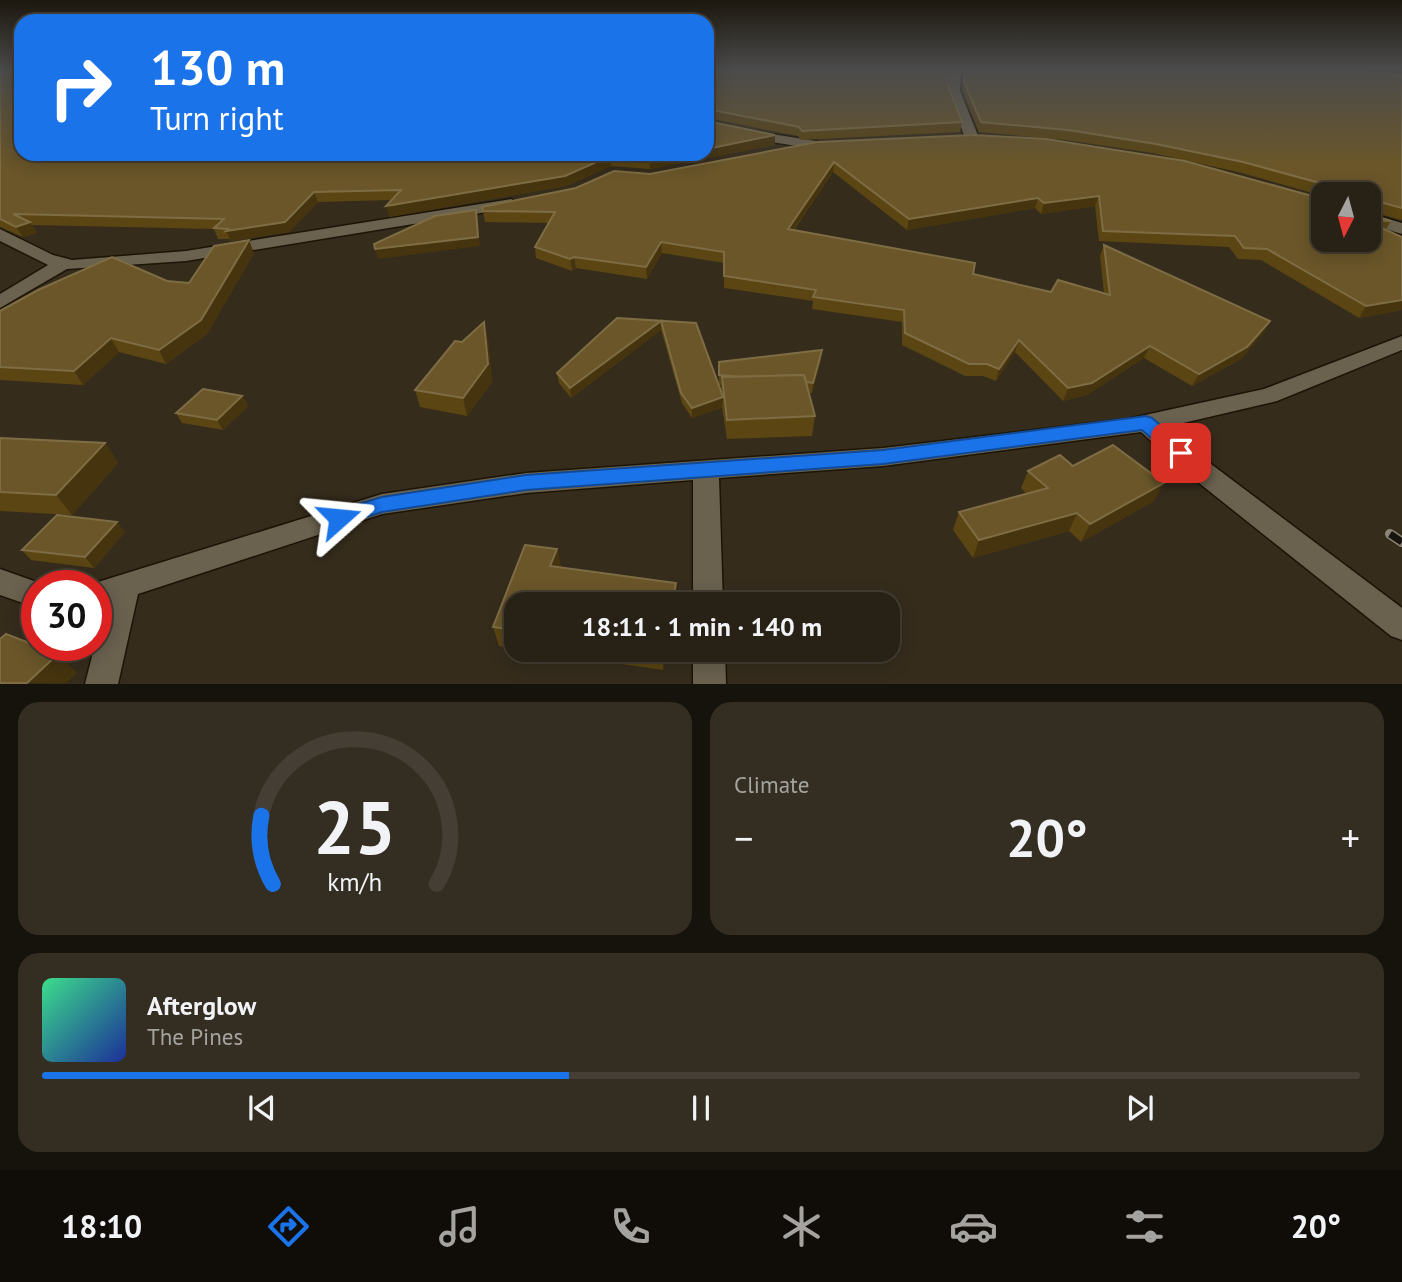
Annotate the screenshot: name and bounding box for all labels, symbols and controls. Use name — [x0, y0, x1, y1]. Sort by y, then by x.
text: 130 m — [150, 35, 285, 99]
icon: right — [35, 42, 126, 133]
text: Turn right — [150, 97, 284, 139]
north arrow — [1311, 182, 1381, 252]
map controls — [1311, 182, 1381, 252]
pin — [1151, 423, 1211, 483]
icon: arrive — [1162, 434, 1200, 472]
position arrow — [302, 481, 376, 555]
speed limit sign: 30 — [21, 570, 112, 661]
text: 18:11 · 1 min · 140 m — [582, 610, 822, 643]
text: Climate — [734, 770, 809, 799]
text: 25 — [314, 781, 396, 875]
text: 20° — [1006, 804, 1088, 871]
text: − — [734, 813, 753, 862]
text: + — [1341, 813, 1360, 862]
text: km/h — [328, 866, 382, 898]
text: Afterglow — [147, 989, 256, 1022]
text: The Pines — [147, 1022, 243, 1051]
icon: previous — [243, 1089, 281, 1127]
icon: pause — [682, 1089, 720, 1127]
icon: next — [1121, 1089, 1159, 1127]
icon: directions — [264, 1202, 313, 1251]
icon: music — [435, 1202, 484, 1251]
icon: phone — [606, 1202, 655, 1251]
icon: climate — [777, 1202, 826, 1251]
icon: car — [949, 1202, 998, 1251]
icon: filters — [1120, 1202, 1169, 1251]
text: 18:10 — [61, 1205, 142, 1247]
text: 20° — [1291, 1205, 1341, 1247]

